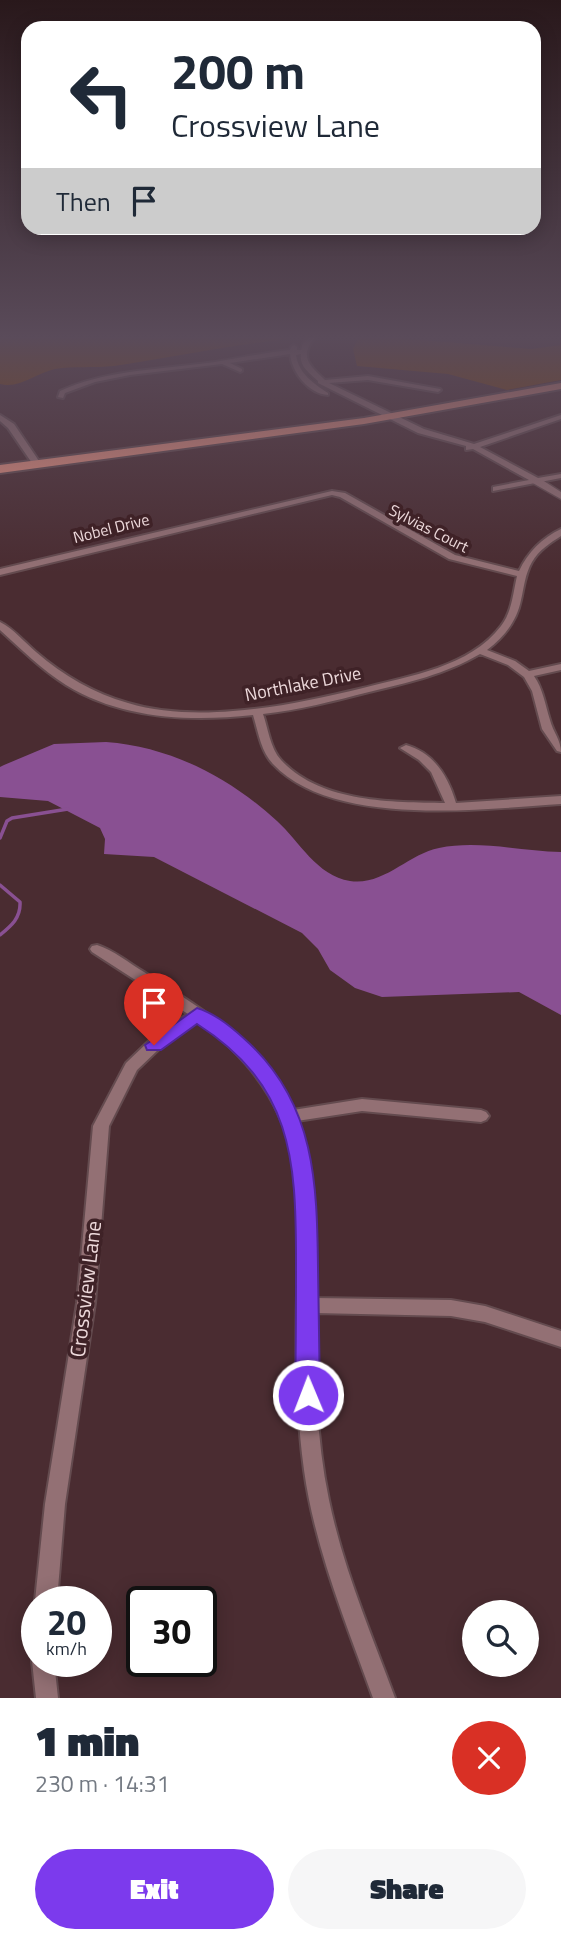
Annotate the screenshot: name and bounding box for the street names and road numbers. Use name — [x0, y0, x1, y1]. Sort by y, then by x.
street label: Sylvias Court — [385, 498, 473, 559]
street label: Nobel Drive — [70, 507, 152, 549]
street label: Northlake Drive — [243, 659, 363, 708]
street label: Crossview Lane — [61, 1219, 109, 1359]

